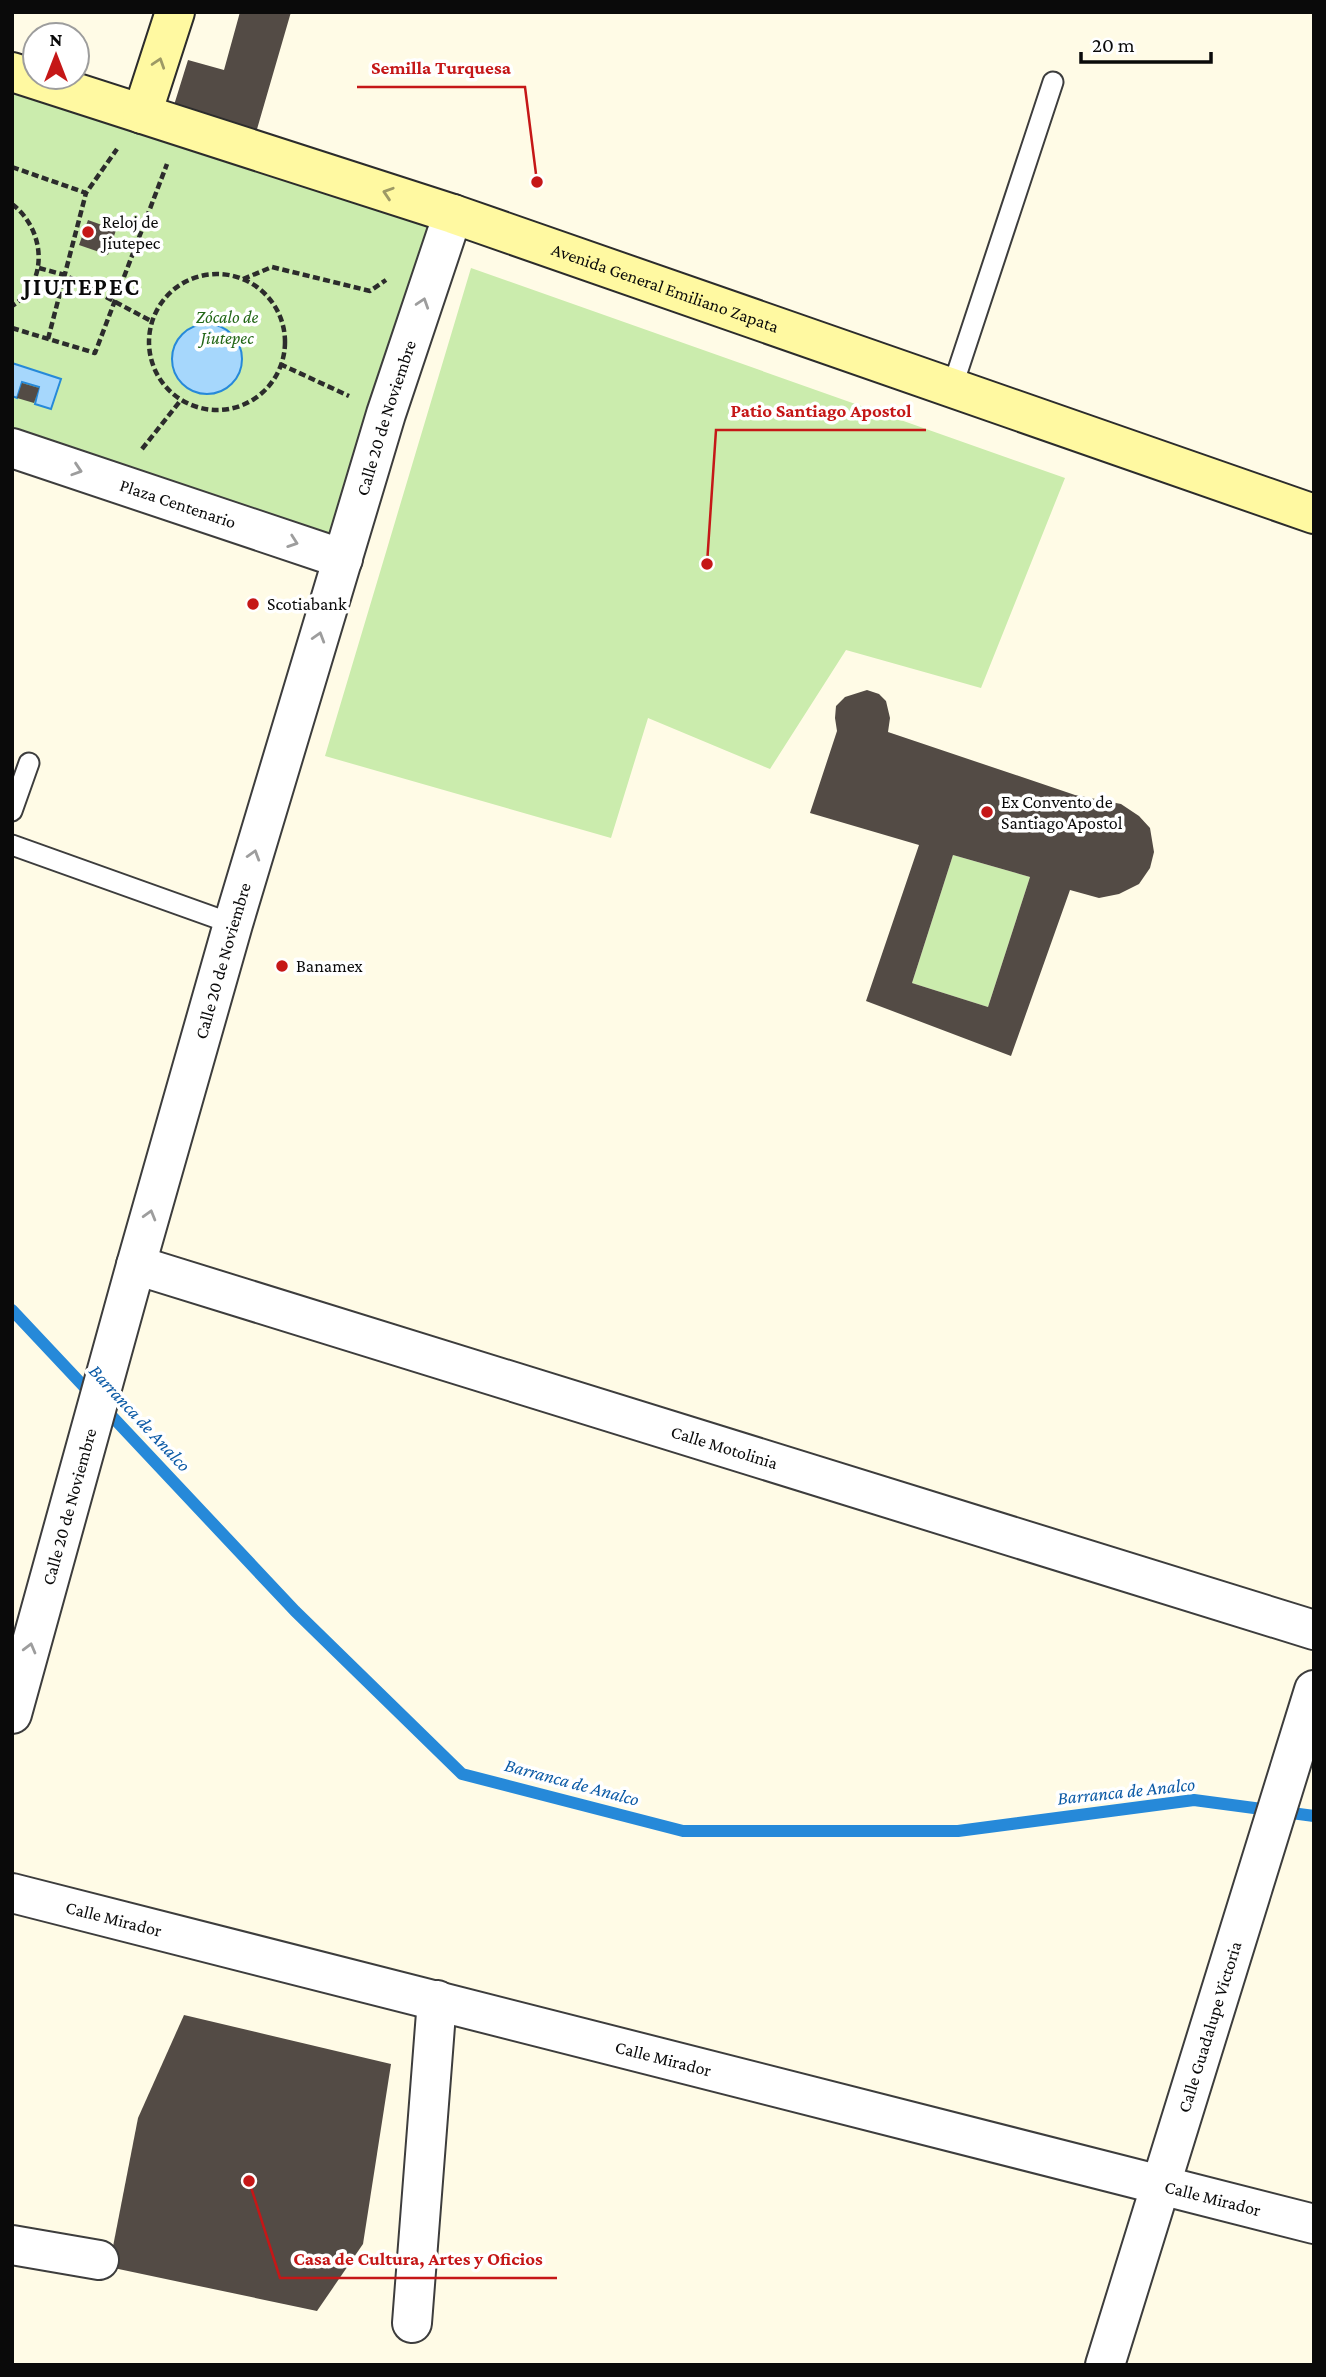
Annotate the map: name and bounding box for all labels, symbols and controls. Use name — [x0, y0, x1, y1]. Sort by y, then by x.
north arrow — [21, 21, 91, 91]
scale bar — [1081, 21, 1210, 65]
text: N — [50, 29, 63, 50]
text: 20 m — [1092, 33, 1135, 57]
callout: Semilla Turquesa — [357, 47, 525, 87]
text: Semilla Turquesa — [371, 57, 512, 78]
one-way arrow — [150, 58, 165, 70]
one-way arrow — [383, 187, 395, 201]
place label: Reloj de Jiutepec — [100, 212, 161, 253]
marker: Reloj de Jiutepec — [80, 224, 96, 240]
street label: Avenida General Emiliano Zapata — [549, 239, 782, 337]
district label: JIUTEPEC — [20, 273, 141, 300]
one-way arrow — [414, 297, 429, 309]
park label: Zócalo de Jiutepec — [196, 307, 258, 348]
street label: Calle 20 de Noviembre — [352, 338, 420, 498]
callout: Patio Santiago Apostol — [716, 390, 926, 430]
text: Patio Santiago Apostol — [730, 400, 912, 421]
one-way arrow — [71, 461, 83, 476]
street label: Plaza Centenario — [117, 475, 239, 532]
one-way arrow — [286, 534, 298, 548]
place label: Scotiabank — [267, 594, 347, 614]
marker: Scotiabank — [245, 596, 261, 612]
one-way arrow — [311, 632, 326, 644]
place label: Ex Convento de Santiago Apostol — [1001, 792, 1123, 833]
marker: Ex Convento de Santiago Apostol — [979, 804, 995, 820]
one-way arrow — [245, 849, 260, 861]
street label: Calle 20 de Noviembre — [191, 880, 255, 1041]
place label: Banamex — [296, 956, 363, 976]
marker: Banamex — [274, 958, 290, 974]
one-way arrow — [142, 1209, 156, 1221]
water label: Barranca de Analco — [85, 1360, 195, 1476]
street label: Calle Motolinia — [669, 1421, 780, 1473]
street label: Calle 20 de Noviembre — [38, 1426, 100, 1587]
one-way arrow — [22, 1642, 37, 1654]
water label: Barranca de Analco — [502, 1754, 642, 1810]
water label: Barranca de Analco — [1056, 1773, 1196, 1809]
street label: Calle Mirador — [64, 1897, 165, 1941]
street label: Calle Guadalupe Victoria — [1174, 1939, 1246, 2115]
street label: Calle Mirador — [613, 2037, 714, 2081]
street label: Calle Mirador — [1163, 2176, 1264, 2220]
callout: Casa de Cultura, Artes y Oficios — [280, 2238, 557, 2278]
text: Casa de Cultura, Artes y Oficios — [293, 2248, 543, 2269]

